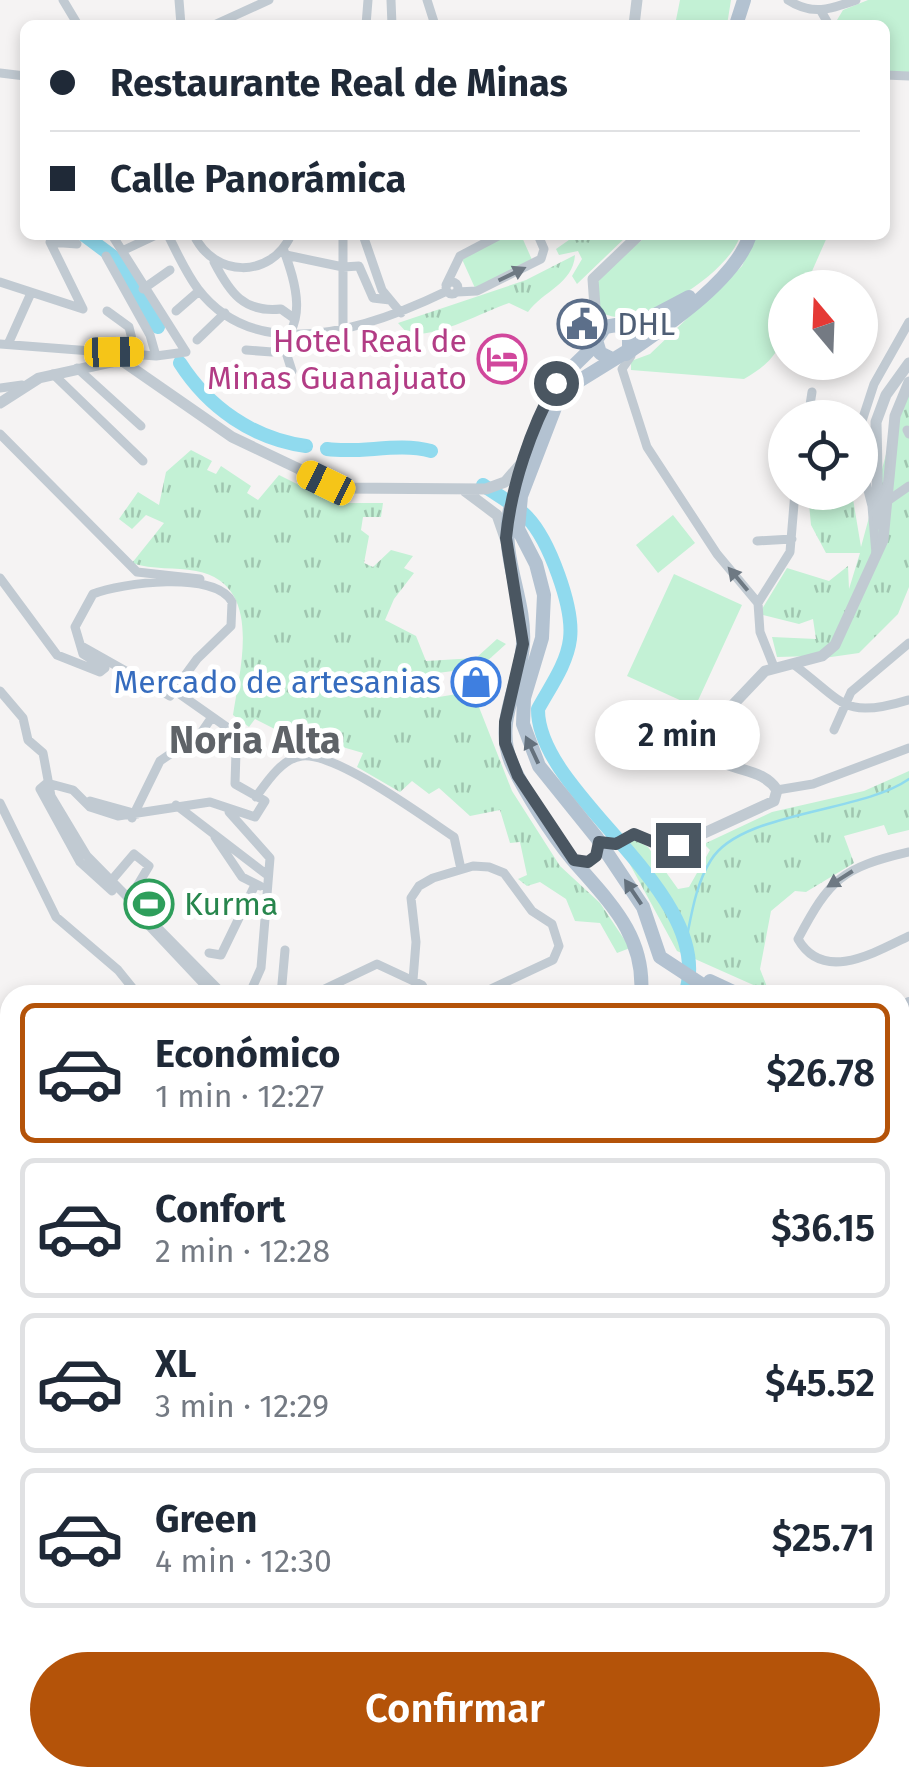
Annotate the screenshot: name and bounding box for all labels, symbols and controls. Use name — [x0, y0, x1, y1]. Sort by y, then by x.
text: Restaurante Real de Minas — [110, 60, 568, 106]
text: Calle Panorámica — [110, 156, 406, 202]
one-way arrow — [497, 266, 526, 283]
north arrow — [768, 270, 878, 380]
map controls — [768, 270, 878, 510]
public building icon: DHL — [556, 298, 608, 350]
place label: DHL — [617, 305, 675, 343]
place label: Hotel Real de Minas Guanajuato — [207, 322, 467, 397]
hotel icon: Hotel Real de Minas Guanajuato — [476, 333, 528, 385]
car — [84, 336, 144, 368]
route start — [534, 361, 579, 406]
button: locate — [768, 400, 878, 510]
car — [292, 456, 360, 510]
one-way arrow — [728, 567, 750, 592]
shop icon: Mercado de artesanias — [450, 656, 502, 708]
place label: Mercado de artesanias — [113, 663, 441, 701]
callout: 2 min — [596, 700, 760, 770]
text: 2 min — [638, 716, 717, 754]
district label: Noria Alta — [169, 717, 341, 763]
one-way arrow — [524, 736, 540, 765]
route end — [656, 823, 701, 868]
one-way arrow — [826, 869, 853, 888]
sports icon: Kurma — [123, 878, 175, 930]
one-way arrow — [625, 879, 643, 906]
place label: Kurma — [184, 885, 278, 923]
icon: car — [35, 1028, 125, 1118]
text: Económico — [155, 1031, 340, 1077]
text: $26.78 — [766, 1050, 875, 1096]
text: 1 min · 12:27 — [155, 1077, 324, 1115]
icon: car — [35, 1183, 125, 1273]
text: Confort — [155, 1186, 285, 1232]
text: $36.15 — [771, 1205, 875, 1251]
text: 2 min · 12:28 — [155, 1232, 330, 1270]
icon: car — [35, 1338, 125, 1428]
text: XL — [155, 1341, 197, 1387]
text: $45.52 — [765, 1360, 875, 1406]
text: 3 min · 12:29 — [155, 1387, 329, 1425]
icon: car — [35, 1493, 125, 1583]
text: Green — [155, 1496, 258, 1542]
text: $25.71 — [772, 1515, 875, 1561]
text: 4 min · 12:30 — [155, 1542, 332, 1580]
button: Confirmar — [30, 1652, 880, 1767]

